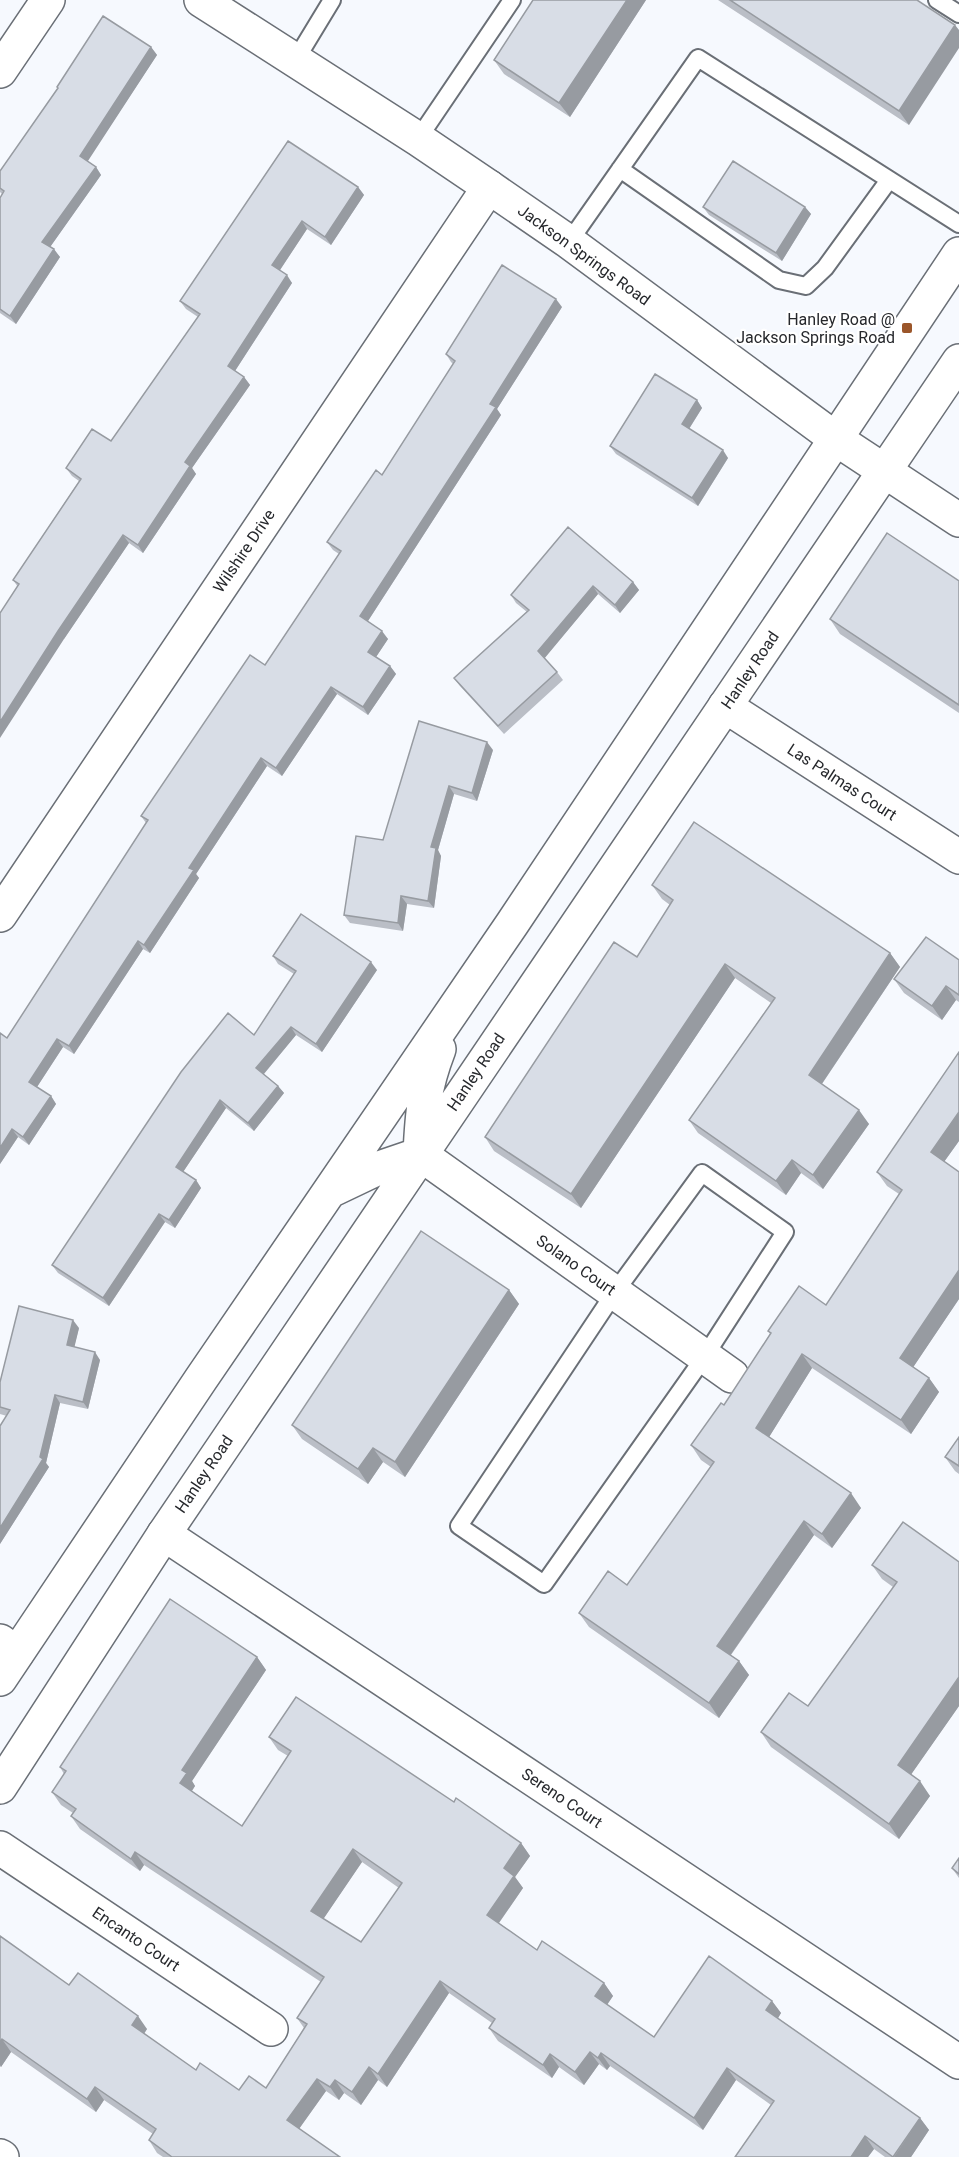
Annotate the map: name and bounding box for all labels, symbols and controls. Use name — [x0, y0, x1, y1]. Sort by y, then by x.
street label: Jackson Springs Road — [514, 201, 654, 309]
place label: Hanley Road @ Jackson Springs Road — [736, 310, 895, 347]
marker: Hanley Road @ Jackson Springs Road — [900, 321, 914, 335]
street label: Wilshire Drive — [209, 506, 279, 596]
street label: Hanley Road — [717, 628, 783, 712]
street label: Las Palmas Court — [784, 740, 900, 824]
street label: Hanley Road — [443, 1030, 509, 1114]
street label: Solano Court — [533, 1231, 619, 1299]
street label: Hanley Road — [171, 1432, 237, 1516]
street label: Sereno Court — [518, 1764, 606, 1832]
street label: Encanto Court — [89, 1903, 183, 1975]

